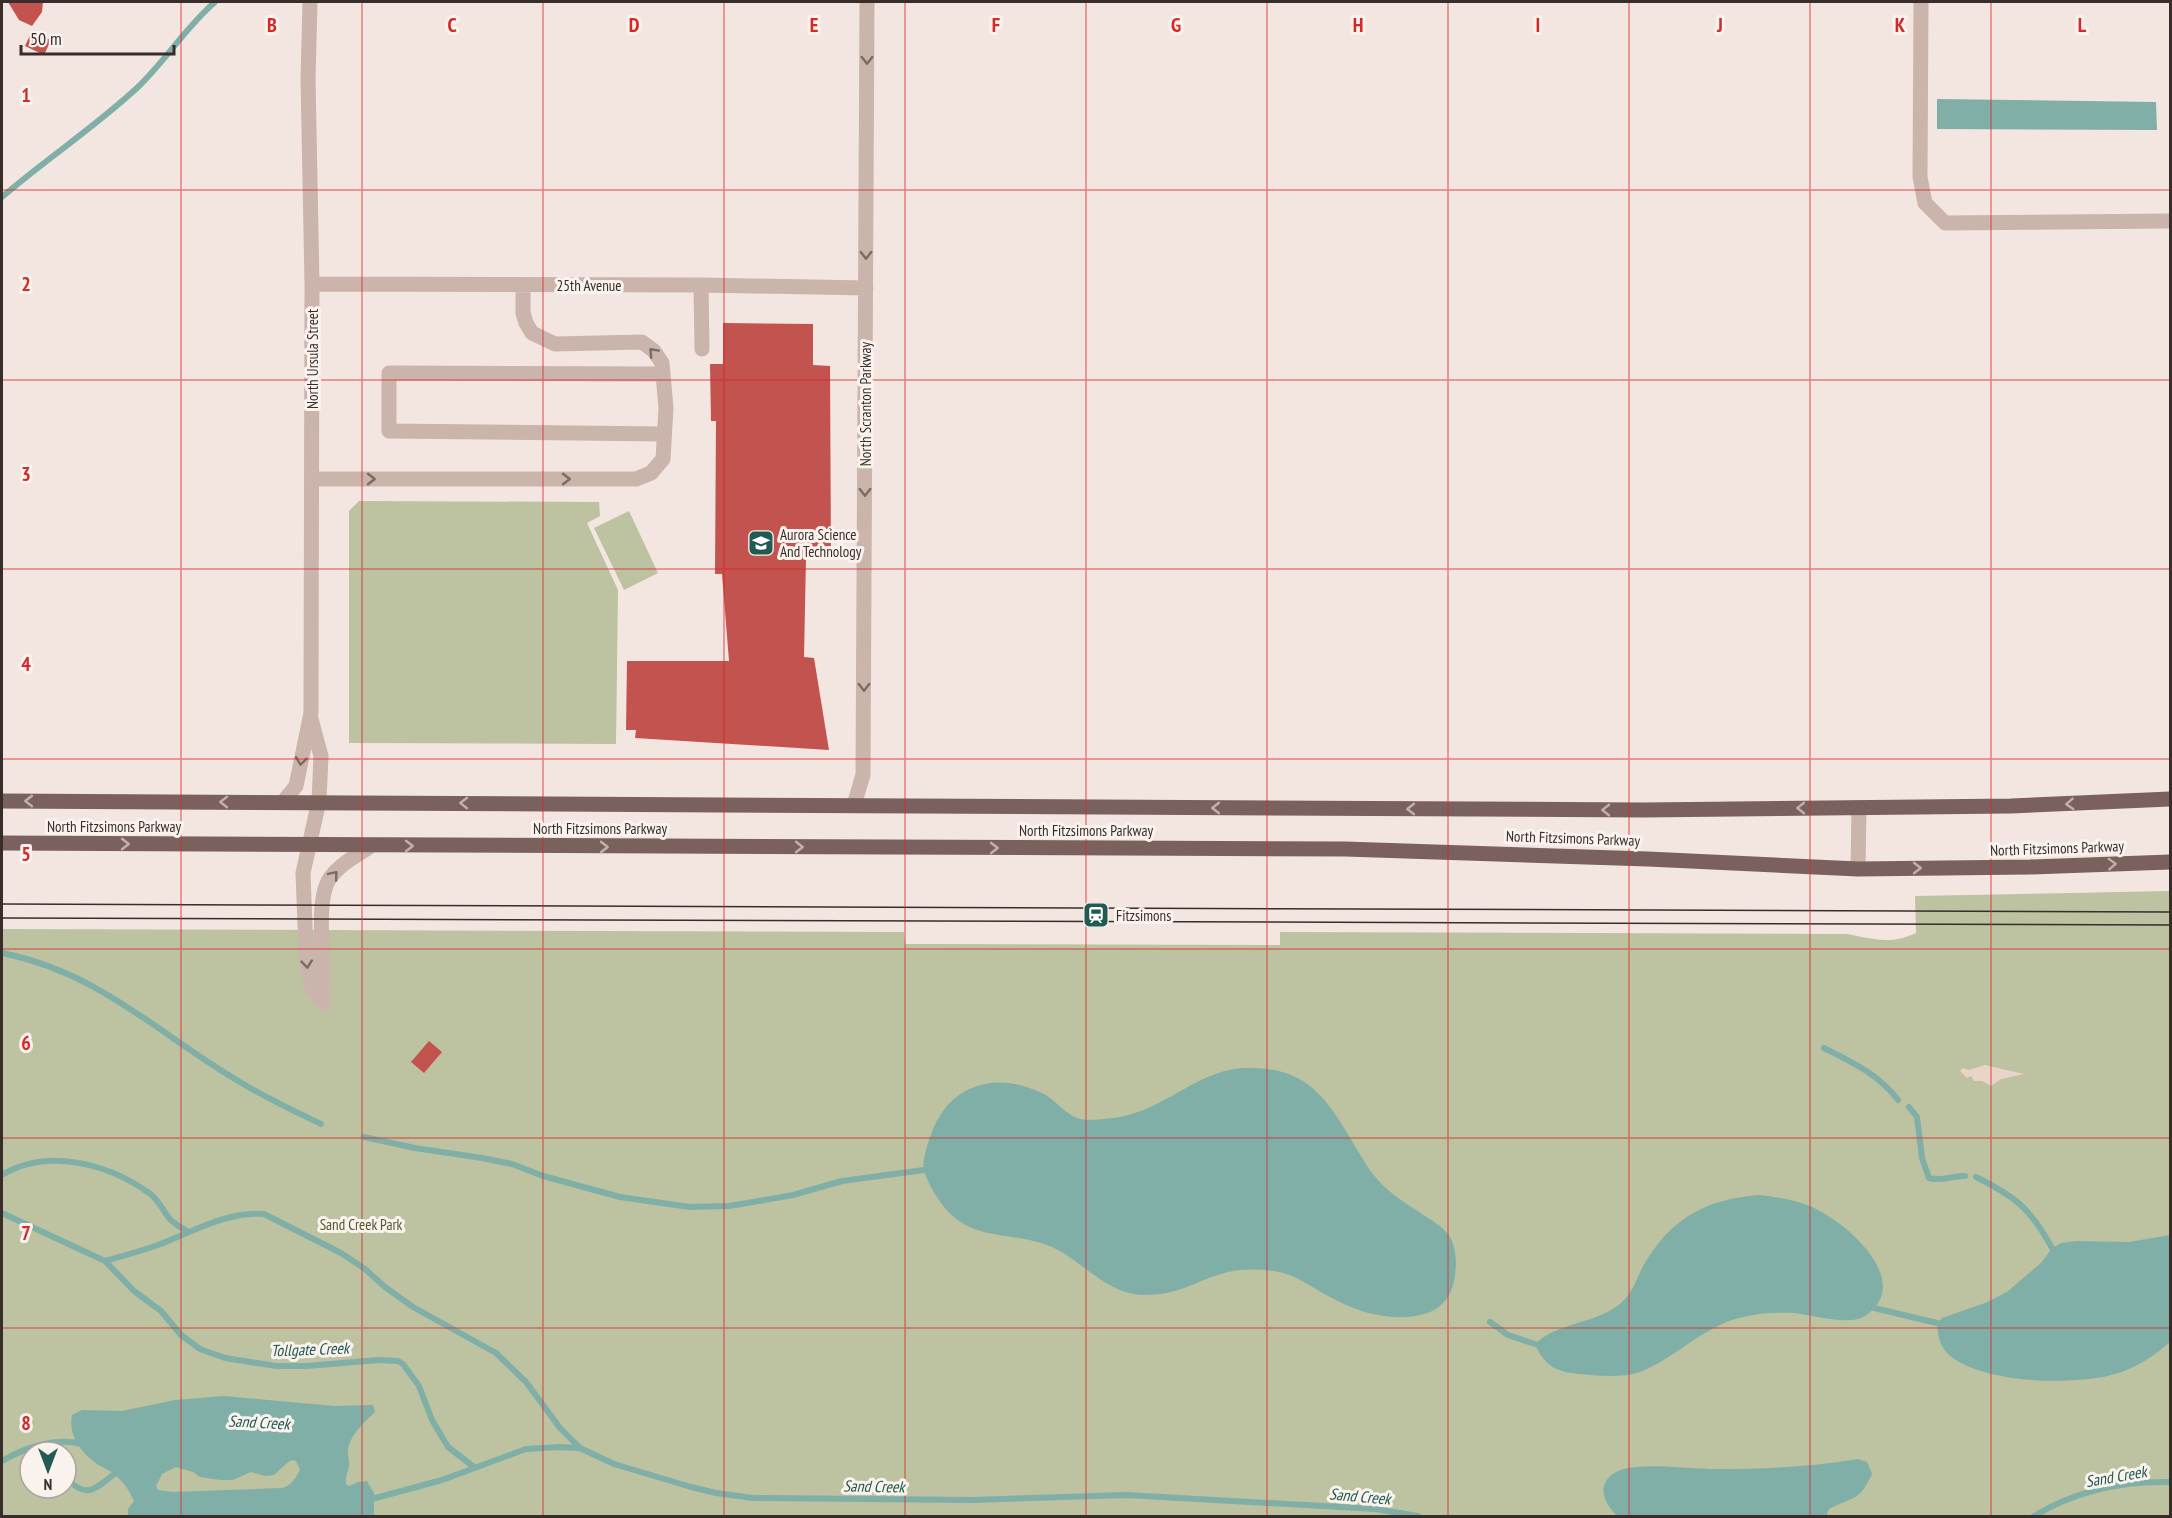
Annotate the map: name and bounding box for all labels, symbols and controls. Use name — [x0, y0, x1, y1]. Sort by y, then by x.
text: B — [267, 12, 277, 38]
text: C — [447, 12, 457, 38]
text: D — [629, 12, 640, 38]
text: E — [810, 12, 818, 38]
text: F — [992, 12, 1000, 38]
text: G — [1171, 12, 1181, 38]
text: H — [1353, 12, 1363, 38]
text: I — [1536, 12, 1540, 38]
text: J — [1716, 12, 1723, 38]
text: K — [1895, 12, 1906, 38]
text: L — [2078, 12, 2087, 38]
scale bar — [21, 18, 174, 56]
text: 50 m — [30, 27, 62, 50]
one-way arrow — [861, 55, 873, 64]
text: 1 — [21, 82, 31, 108]
one-way arrow — [860, 250, 872, 259]
text: 2 — [21, 271, 31, 297]
street label: 25th Avenue — [557, 276, 621, 295]
street label: North Ursula Street — [303, 309, 322, 409]
street label: North Scranton Parkway — [856, 341, 875, 466]
one-way arrow — [649, 348, 660, 358]
text: 3 — [21, 461, 31, 487]
one-way arrow — [366, 473, 375, 485]
one-way arrow — [561, 473, 570, 485]
one-way arrow — [859, 487, 871, 496]
place label: Aurora Science And Technology — [780, 525, 862, 561]
school or university icon: Aurora Science And Technology — [746, 528, 776, 558]
text: 4 — [21, 651, 31, 677]
one-way arrow — [858, 682, 870, 691]
one-way arrow — [295, 757, 308, 766]
one-way arrow — [25, 795, 34, 807]
one-way arrow — [220, 795, 229, 808]
one-way arrow — [459, 797, 468, 809]
one-way arrow — [2066, 797, 2075, 810]
one-way arrow — [1211, 802, 1220, 814]
one-way arrow — [1796, 802, 1805, 814]
one-way arrow — [1406, 803, 1415, 815]
one-way arrow — [1601, 804, 1610, 816]
street label: North Fitzsimons Parkway — [47, 817, 181, 836]
street label: North Fitzsimons Parkway — [533, 819, 667, 838]
street label: North Fitzsimons Parkway — [1019, 821, 1153, 840]
street label: North Fitzsimons Parkway — [1506, 826, 1641, 850]
street label: North Fitzsimons Parkway — [1990, 836, 2125, 860]
one-way arrow — [120, 838, 129, 850]
one-way arrow — [405, 840, 414, 852]
one-way arrow — [600, 840, 609, 853]
text: 5 — [21, 841, 31, 867]
one-way arrow — [795, 841, 804, 853]
one-way arrow — [990, 842, 999, 854]
one-way arrow — [2107, 858, 2116, 871]
one-way arrow — [1912, 862, 1921, 875]
one-way arrow — [327, 871, 338, 882]
station icon: Fitzsimons — [1081, 900, 1111, 930]
place label: Fitzsimons — [1116, 906, 1171, 925]
one-way arrow — [300, 959, 313, 968]
text: 6 — [21, 1030, 31, 1056]
park label: Sand Creek Park — [320, 1215, 403, 1234]
text: 7 — [21, 1220, 31, 1246]
water label: Tollgate Creek — [271, 1338, 351, 1360]
text: 8 — [21, 1410, 31, 1436]
water label: Sand Creek — [228, 1410, 292, 1434]
north arrow — [18, 1440, 78, 1500]
water label: Sand Creek — [2084, 1461, 2150, 1491]
text: N — [44, 1475, 52, 1495]
water label: Sand Creek — [843, 1475, 907, 1497]
water label: Sand Creek — [1329, 1483, 1393, 1509]

